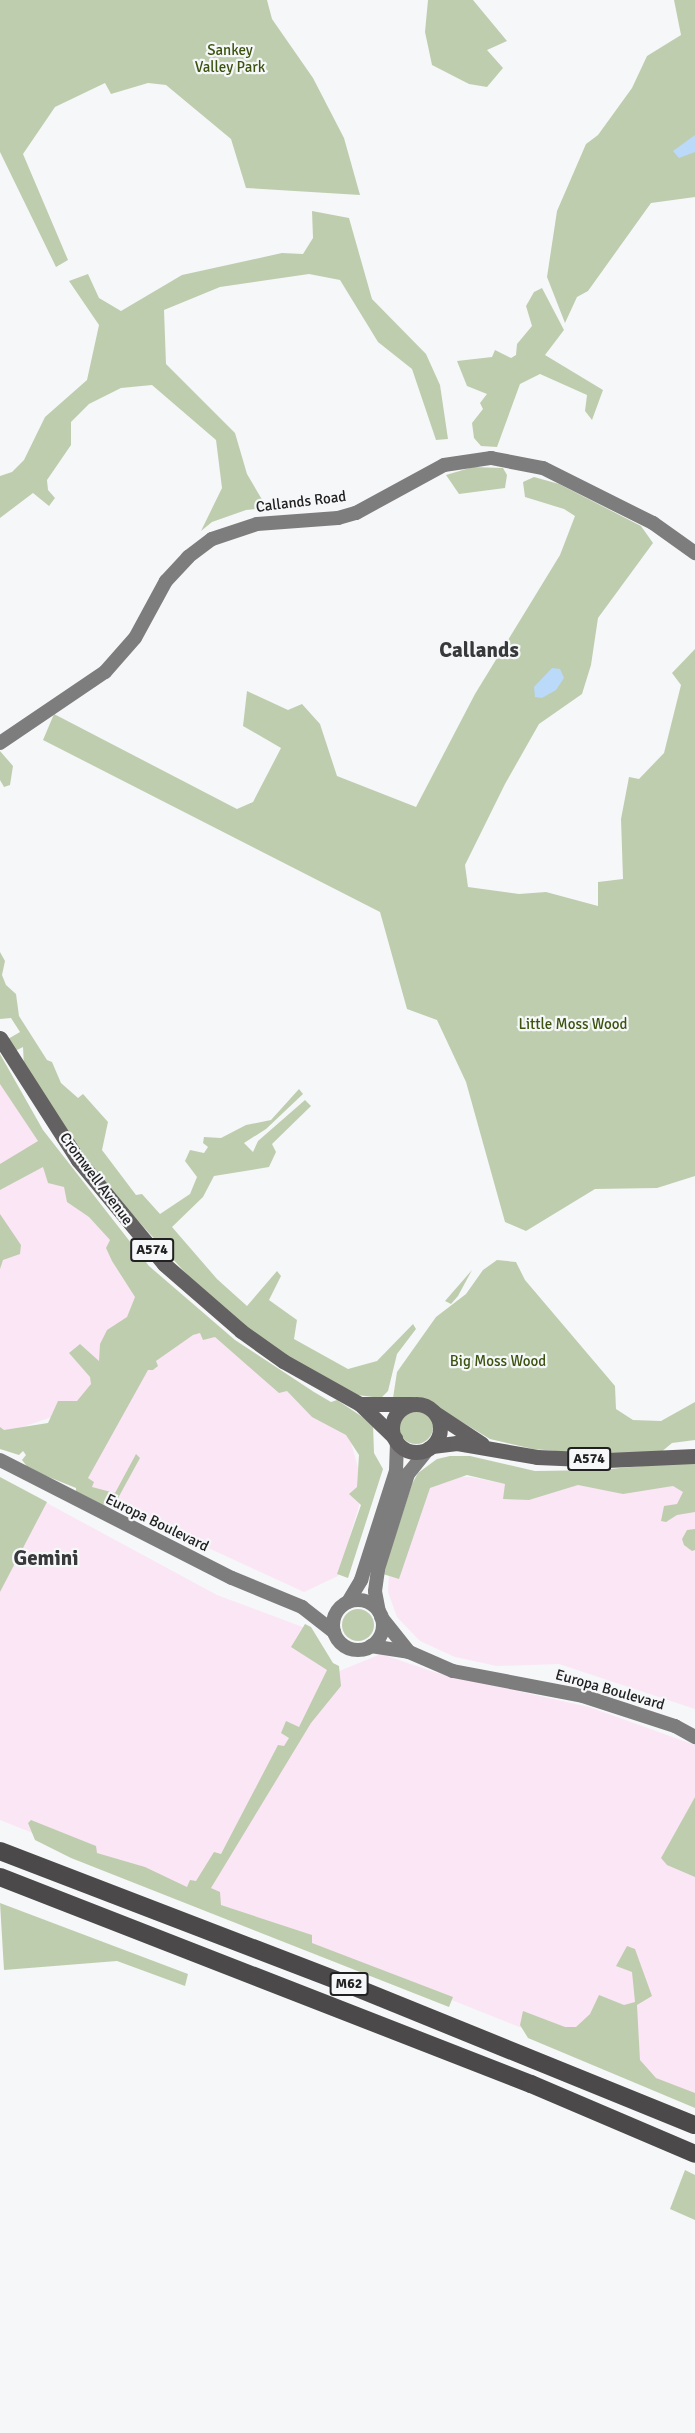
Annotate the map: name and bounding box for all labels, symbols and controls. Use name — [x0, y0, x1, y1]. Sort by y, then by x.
park label: Sankey Valley Park — [195, 41, 265, 76]
street label: Callands Road — [255, 488, 347, 516]
district label: Callands — [439, 637, 519, 663]
park label: Little Moss Wood — [518, 1016, 628, 1034]
street label: Cromwell Avenue — [55, 1129, 137, 1229]
road number: A574 — [130, 1239, 174, 1261]
park label: Big Moss Wood — [450, 1353, 546, 1371]
road number: A574 — [566, 1448, 612, 1470]
street label: Europa Boulevard — [102, 1490, 212, 1556]
district label: Gemini — [13, 1545, 79, 1571]
street label: Europa Boulevard — [553, 1666, 667, 1714]
road number: M62 — [330, 1973, 368, 1995]

